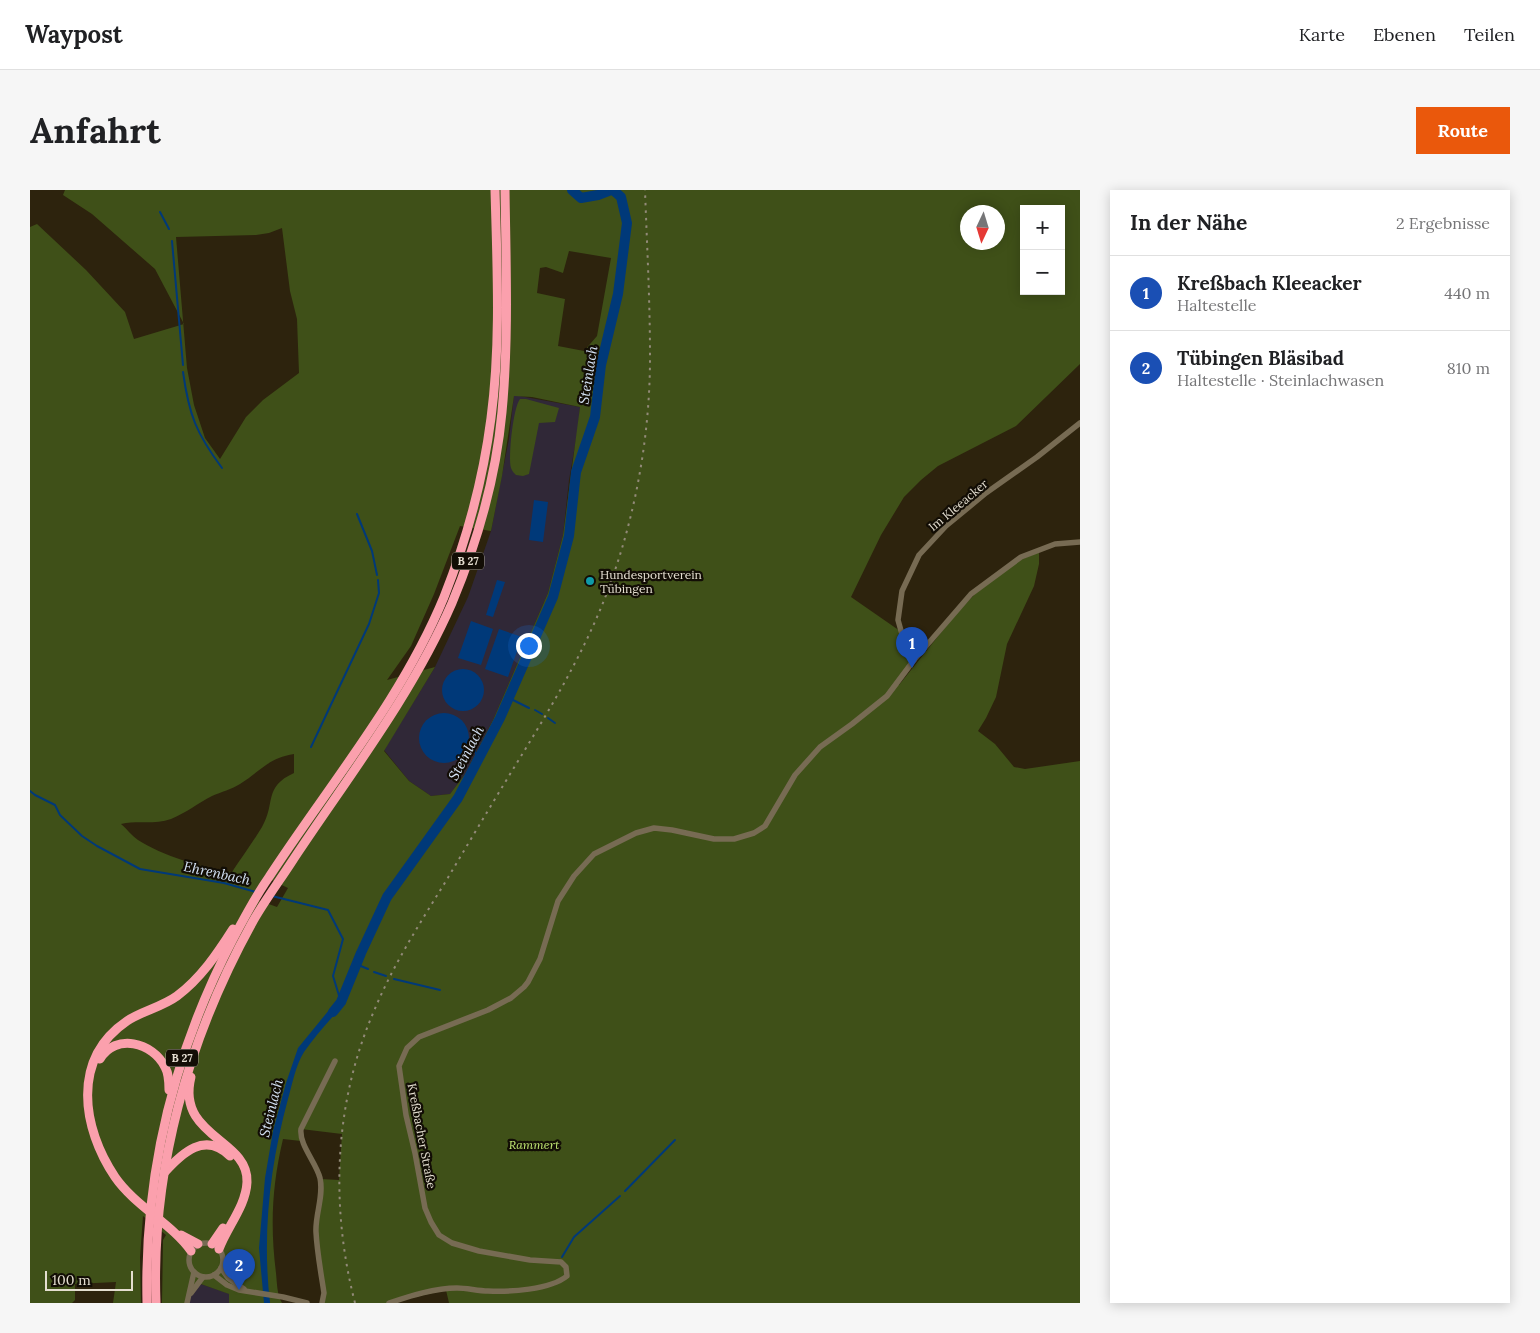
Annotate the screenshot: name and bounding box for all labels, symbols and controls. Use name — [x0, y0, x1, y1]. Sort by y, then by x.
text: Waypost — [25, 19, 123, 50]
text: Karte — [1299, 23, 1345, 46]
text: Ebenen — [1373, 23, 1436, 46]
text: Teilen — [1464, 23, 1515, 46]
button: Route — [1416, 107, 1510, 154]
text: Anfahrt — [30, 108, 161, 153]
north arrow — [960, 205, 1005, 250]
map controls — [1020, 205, 1065, 295]
button: + — [1020, 205, 1065, 250]
text: In der Nähe — [1130, 209, 1247, 236]
text: 2 Ergebnisse — [1396, 213, 1490, 233]
button: − — [1020, 250, 1065, 295]
text: Kreßbach Kleeacker — [1177, 271, 1362, 295]
text: 1 — [1143, 283, 1149, 303]
text: 440 m — [1444, 283, 1490, 303]
text: Haltestelle — [1177, 295, 1256, 315]
water label: Steinlach — [574, 344, 602, 406]
text: Tübingen Bläsibad — [1177, 346, 1344, 370]
text: 2 — [1142, 358, 1150, 378]
text: 810 m — [1447, 358, 1490, 378]
text: Haltestelle · Steinlachwasen — [1177, 370, 1384, 390]
street label: Im Kleeacker — [925, 475, 991, 534]
road number: B 27 — [452, 552, 484, 570]
place label: Hundesportverein Tübingen — [600, 567, 702, 596]
marker: Hundesportverein Tübingen — [584, 575, 596, 587]
pin: 1 — [896, 627, 928, 668]
your location — [516, 633, 542, 659]
water label: Steinlach — [444, 723, 488, 783]
water label: Ehrenbach — [182, 857, 252, 889]
road number: B 27 — [166, 1050, 198, 1066]
water label: Steinlach — [255, 1077, 287, 1139]
street label: Kreßbacher Straße — [404, 1082, 440, 1190]
park label: Rammert — [509, 1137, 560, 1152]
pin: 2 — [223, 1249, 255, 1290]
scale bar — [45, 1268, 132, 1291]
text: 100 m — [52, 1271, 91, 1289]

